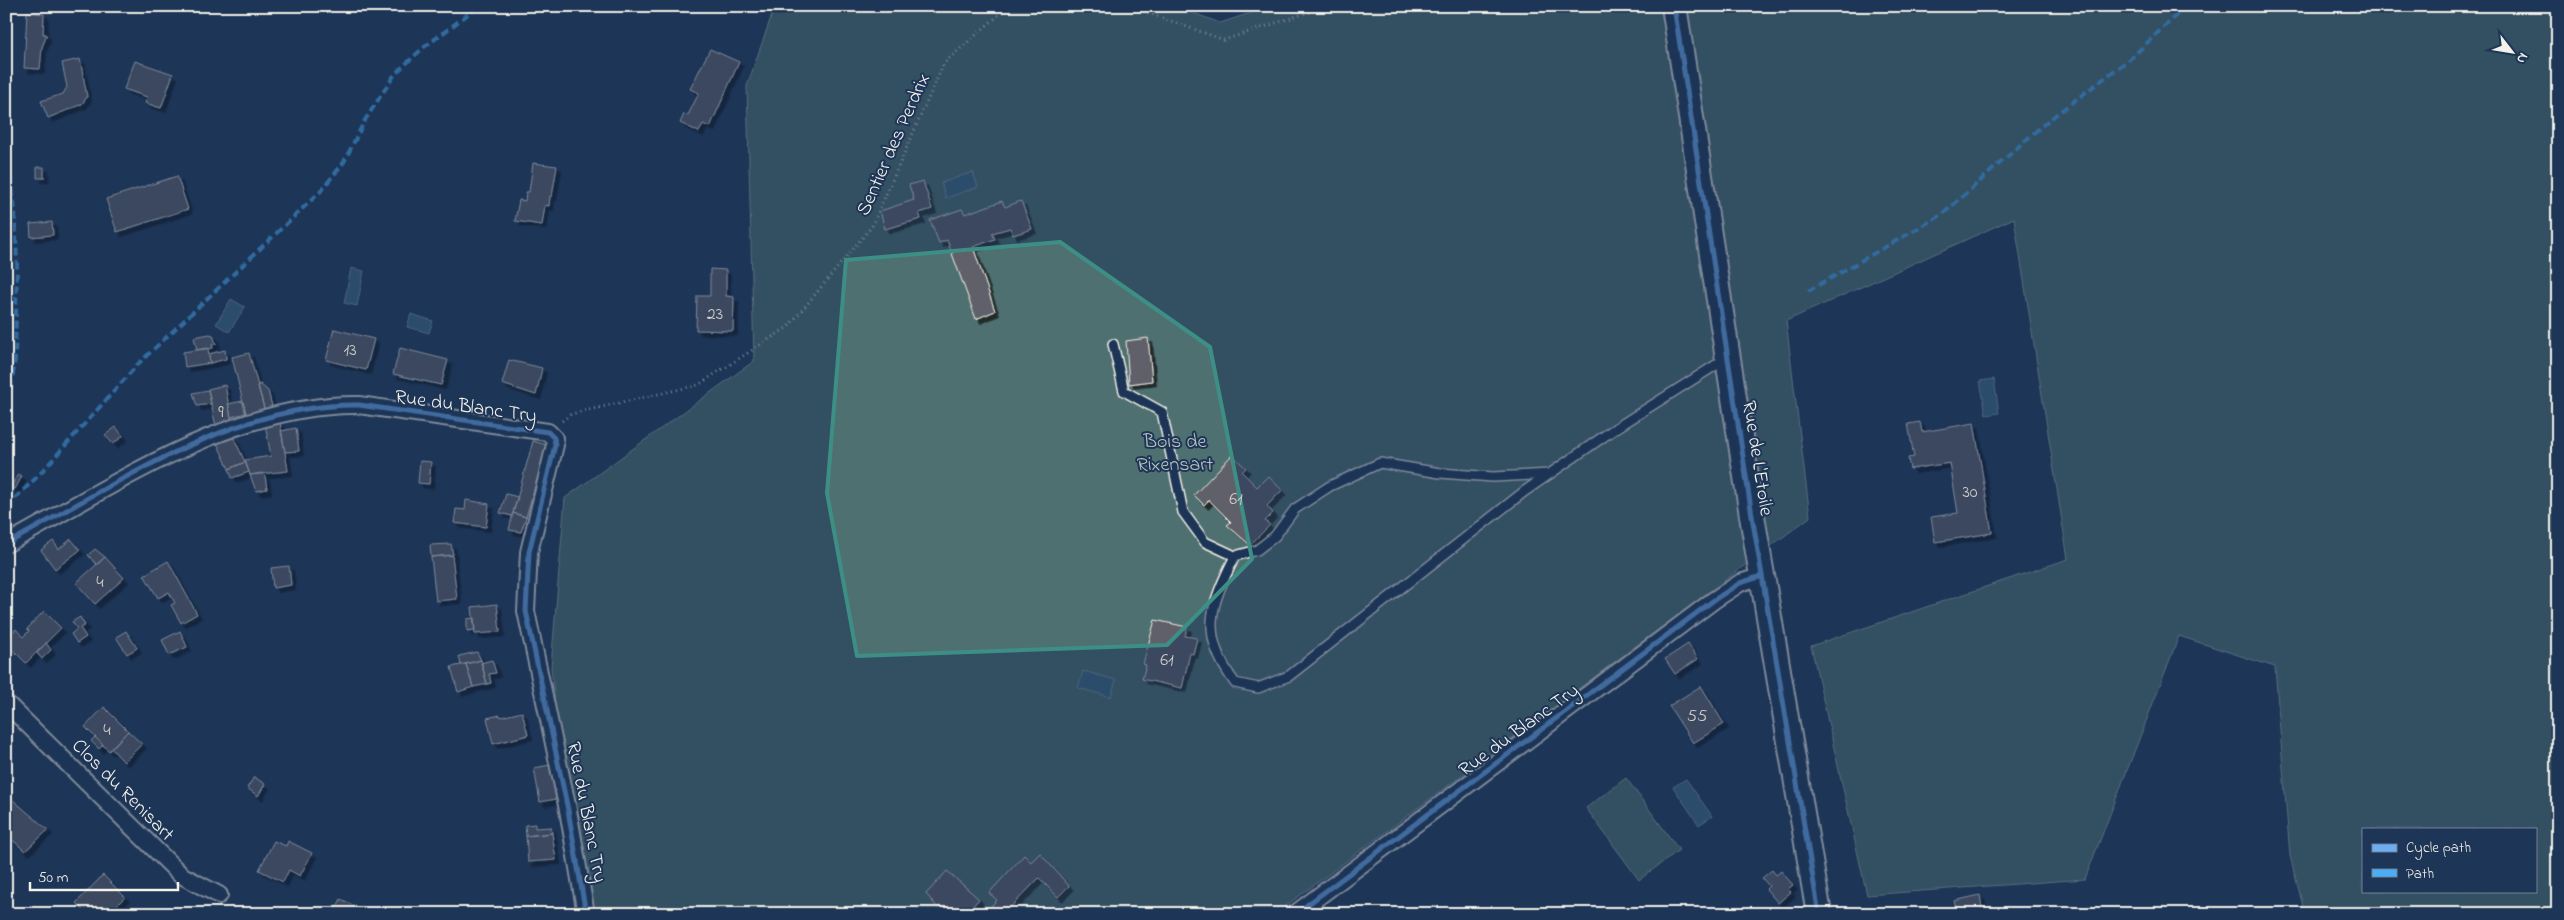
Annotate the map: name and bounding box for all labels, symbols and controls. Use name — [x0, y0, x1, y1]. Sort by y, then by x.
north arrow — [2486, 28, 2536, 78]
text: N — [2510, 48, 2533, 67]
street label: Sentier des Perdrix — [850, 69, 939, 221]
house number: 23 — [707, 302, 723, 328]
house number: 13 — [343, 338, 357, 364]
street label: Rue du Blanc Try — [393, 383, 538, 432]
street label: Rue de L'Etoile — [1733, 399, 1780, 518]
house number: 9 — [218, 400, 224, 426]
park label: Bois de Rixensart — [1137, 428, 1213, 480]
house number: 30 — [1962, 480, 1978, 506]
house number: 61 — [1229, 487, 1243, 513]
house number: 4 — [96, 570, 104, 596]
house number: 61 — [1160, 648, 1174, 674]
street label: Rue du Blanc Try — [1453, 677, 1586, 785]
house number: 55 — [1687, 704, 1707, 730]
house number: 4 — [103, 718, 111, 744]
street label: Clos du Renisart — [64, 733, 180, 849]
street label: Rue du Blanc Try — [558, 740, 613, 885]
legend — [2362, 828, 2536, 892]
text: Cycle path — [2406, 837, 2471, 860]
scale bar — [30, 860, 178, 892]
text: Path — [2406, 863, 2434, 885]
text: 50 m — [38, 867, 69, 889]

